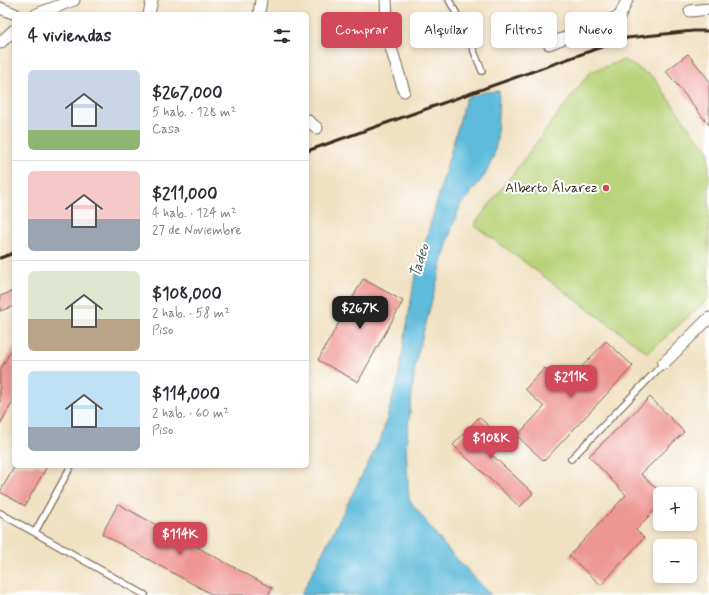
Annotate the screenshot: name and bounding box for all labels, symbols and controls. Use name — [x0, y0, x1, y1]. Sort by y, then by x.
chip: Comprar — [321, 12, 402, 48]
chip: Alquilar — [410, 12, 483, 48]
chip: Filtros — [491, 12, 557, 48]
chip: Nuevo — [565, 12, 627, 48]
text: 4 viviendas — [28, 25, 111, 47]
icon: filters — [271, 25, 293, 47]
text: $267,000 — [152, 82, 222, 104]
icon: home — [60, 86, 108, 134]
text: 5 hab. · 128 m² — [152, 104, 236, 121]
text: Casa — [152, 121, 180, 138]
place label: Alberto Álvarez — [505, 179, 598, 197]
text: $211,000 — [152, 183, 217, 205]
marker: Alberto Álvarez — [601, 183, 611, 193]
icon: home — [60, 187, 108, 235]
text: 4 hab. · 124 m² — [152, 205, 237, 222]
text: 27 de Noviembre — [152, 222, 242, 239]
water label: Tadeo — [405, 240, 435, 280]
text: $108,000 — [152, 283, 222, 305]
icon: home — [60, 287, 108, 335]
pin: $267K — [332, 296, 388, 330]
text: $267K — [341, 300, 379, 317]
text: 2 hab. · 58 m² — [152, 305, 230, 322]
text: Piso — [152, 322, 173, 339]
pin: $211K — [543, 365, 599, 399]
text: $211K — [554, 369, 588, 386]
text: $114,000 — [152, 383, 220, 405]
icon: home — [60, 387, 108, 435]
text: 2 hab. · 60 m² — [152, 405, 229, 422]
text: Piso — [152, 422, 173, 439]
pin: $108K — [463, 426, 519, 460]
text: $108K — [472, 430, 510, 447]
map controls — [653, 487, 697, 583]
button: + — [653, 487, 697, 531]
pin: $114K — [152, 522, 208, 556]
text: $114K — [162, 526, 198, 543]
button: − — [653, 539, 697, 583]

